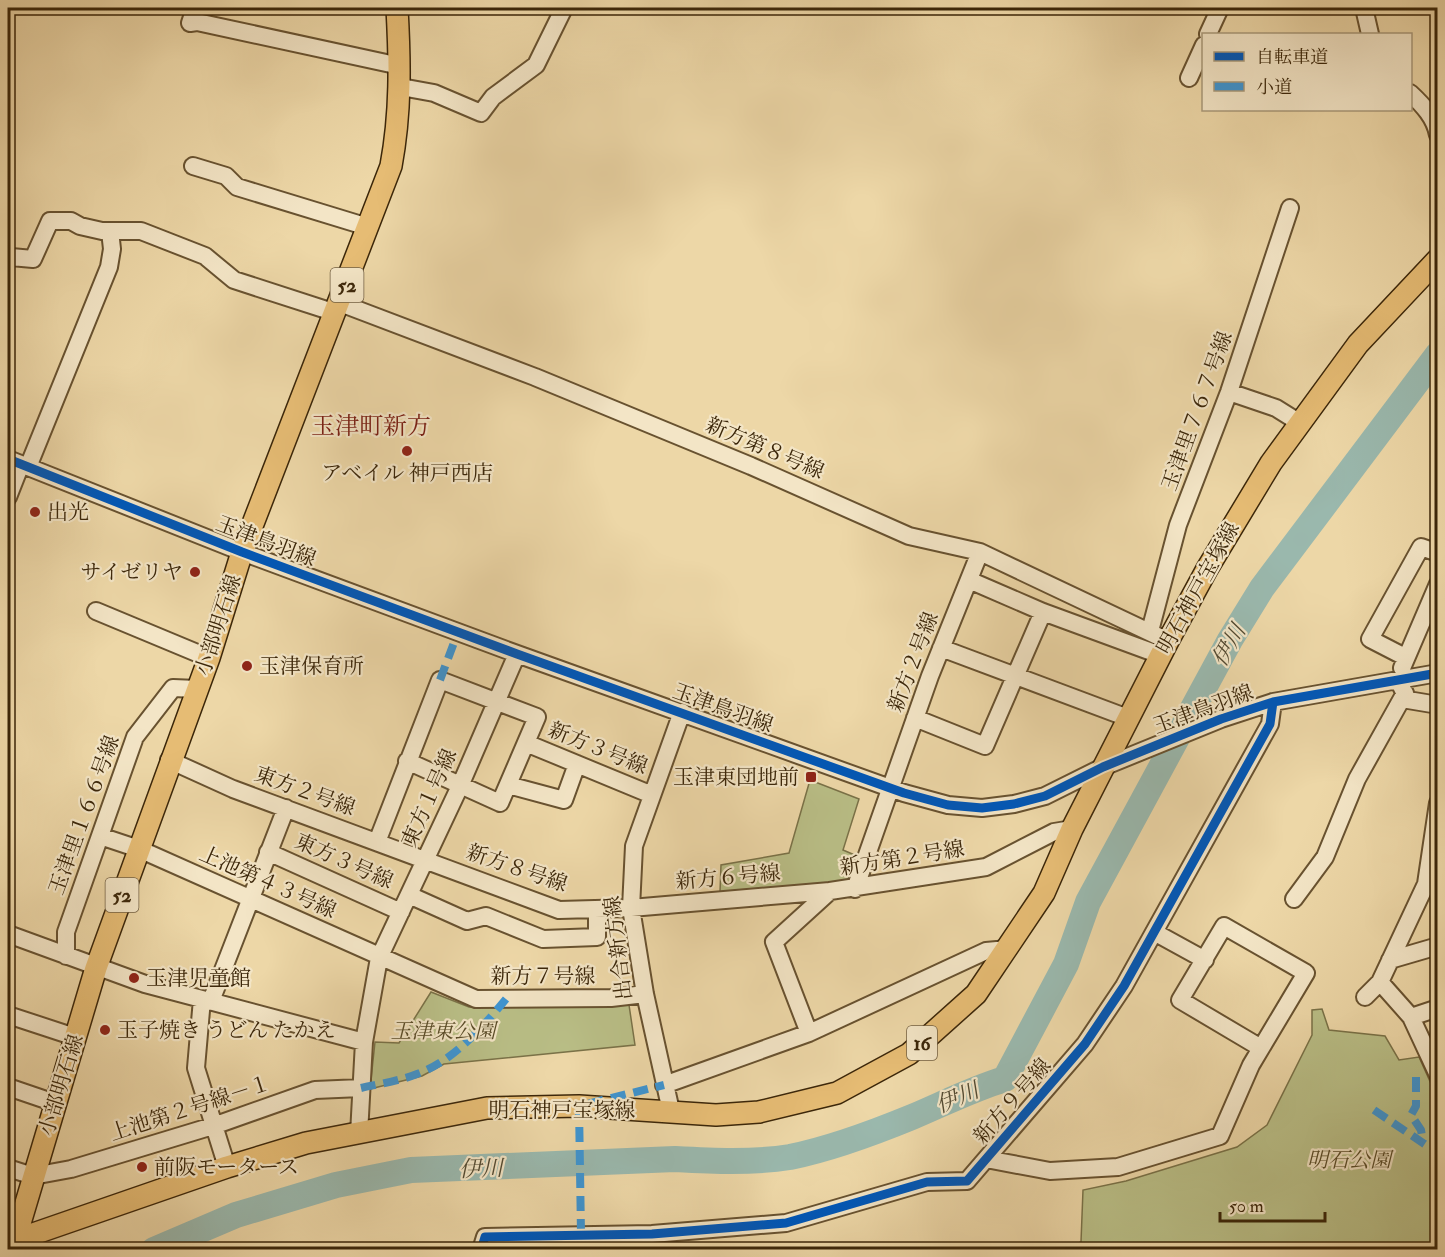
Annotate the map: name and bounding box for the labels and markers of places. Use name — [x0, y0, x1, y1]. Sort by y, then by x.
marker: アベイル 神戸西店 — [400, 444, 414, 458]
place label: アベイル 神戸西店 — [321, 460, 493, 487]
place label: 出光 — [47, 499, 89, 526]
marker: 出光 — [28, 505, 42, 519]
place label: サイゼリヤ — [81, 559, 183, 586]
marker: サイゼリヤ — [188, 565, 202, 579]
place label: 玉津保育所 — [259, 653, 364, 680]
marker: 玉津保育所 — [240, 659, 254, 673]
place label: 玉津東団地前 — [673, 764, 799, 791]
marker: 玉津東団地前 — [804, 770, 818, 784]
place label: 玉津児童館 — [146, 965, 251, 992]
marker: 玉津児童館 — [127, 971, 141, 985]
place label: 玉子焼き うどん たかえ — [117, 1017, 336, 1044]
marker: 玉子焼き うどん たかえ — [98, 1023, 112, 1037]
place label: 前阪モータース — [154, 1154, 299, 1181]
marker: 前阪モータース — [135, 1160, 149, 1174]

